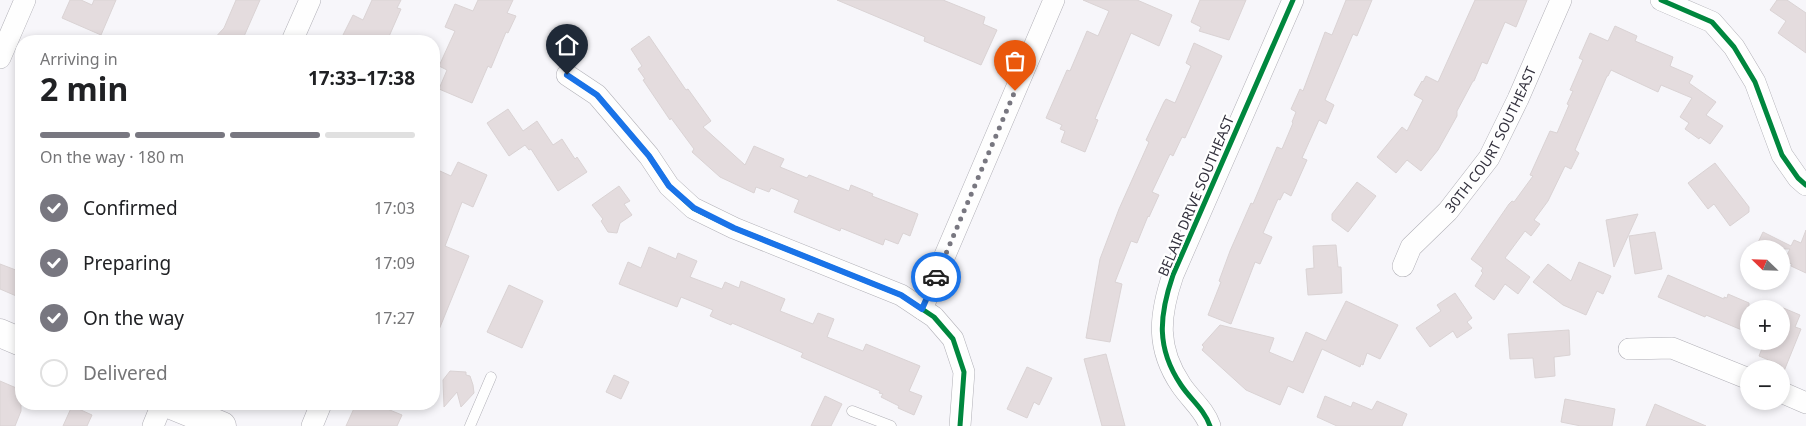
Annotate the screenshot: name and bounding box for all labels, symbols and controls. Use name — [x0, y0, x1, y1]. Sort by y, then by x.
pin — [546, 24, 588, 75]
icon: home — [553, 31, 581, 59]
pin — [994, 40, 1036, 91]
icon: bag — [1001, 47, 1029, 75]
text: Arriving in — [40, 48, 118, 70]
street label: 30TH COURT SOUTHEAST — [1440, 63, 1540, 216]
text: 17:33–17:38 — [308, 65, 415, 91]
text: 2 min — [40, 67, 128, 110]
street label: BELAIR DRIVE SOUTHEAST — [1153, 112, 1238, 279]
text: On the way · 180 m — [40, 146, 184, 168]
icon: check — [40, 194, 68, 222]
text: Confirmed — [83, 195, 178, 221]
text: 17:03 — [374, 197, 415, 219]
north arrow — [1740, 240, 1790, 290]
map controls — [1740, 240, 1790, 410]
icon: check — [40, 249, 68, 277]
text: Preparing — [83, 250, 171, 276]
text: 17:09 — [374, 252, 415, 274]
courier — [911, 252, 961, 302]
icon: car — [922, 263, 950, 291]
button: + — [1740, 300, 1790, 350]
icon: check — [40, 304, 68, 332]
text: On the way — [83, 305, 184, 331]
text: 17:27 — [374, 307, 415, 329]
text: Delivered — [83, 360, 168, 386]
button: − — [1740, 360, 1790, 410]

